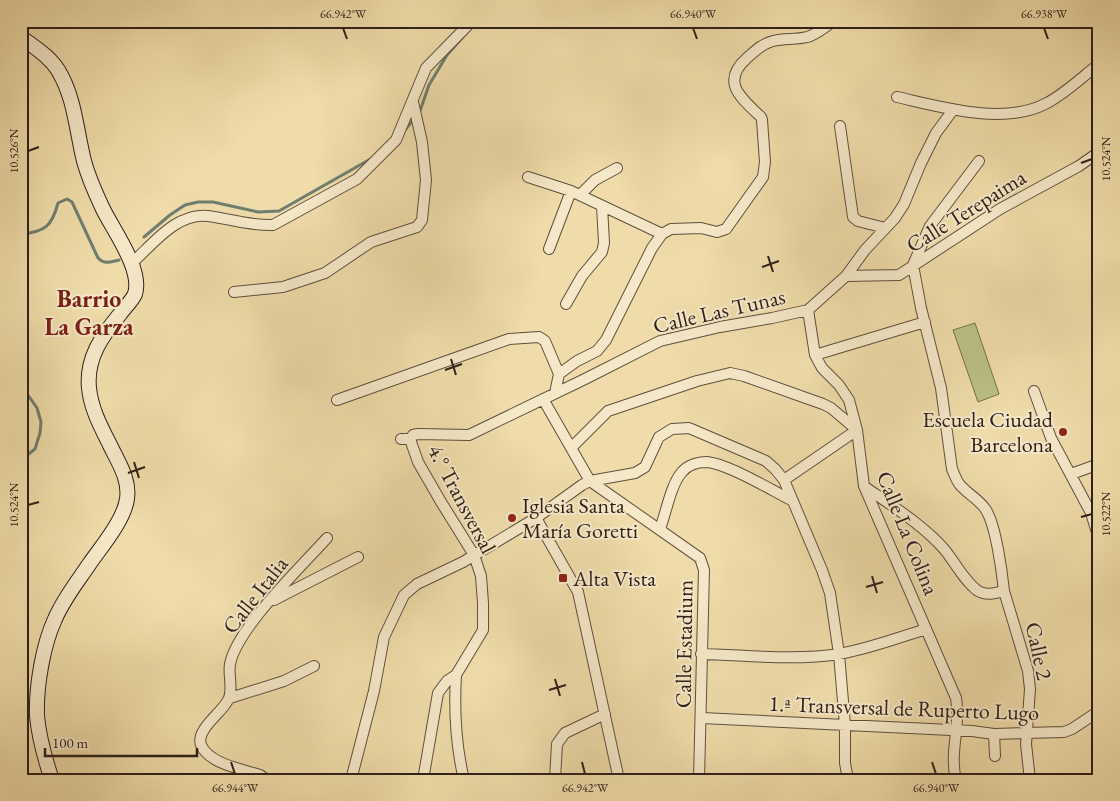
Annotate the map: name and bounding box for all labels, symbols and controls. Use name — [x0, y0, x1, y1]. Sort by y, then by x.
text: 66.942°W — [320, 6, 367, 22]
text: 66.940°W — [670, 6, 717, 22]
text: 66.938°W — [1021, 6, 1068, 22]
text: 10.526°N — [6, 128, 22, 173]
text: 10.524°N — [1098, 136, 1114, 181]
street label: Calle Terepaima — [901, 163, 1032, 259]
street label: Calle Las Tunas — [650, 282, 788, 340]
district label: Barrio La Garza — [45, 283, 134, 342]
place label: Escuela Ciudad Barcelona — [922, 405, 1054, 459]
marker: Escuela Ciudad Barcelona — [1057, 426, 1069, 438]
street label: 4.° Transversal — [421, 439, 503, 559]
street label: Calle La Colina — [870, 467, 946, 599]
text: 10.524°N — [6, 482, 22, 527]
place label: Iglesia Santa María Goretti — [522, 491, 638, 545]
text: 10.522°N — [1098, 491, 1114, 536]
marker: Iglesia Santa María Goretti — [506, 512, 518, 524]
street label: Calle Italia — [216, 550, 294, 640]
place label: Alta Vista — [572, 564, 656, 593]
marker: Alta Vista — [557, 572, 569, 584]
street label: Calle Estadium — [668, 580, 700, 708]
street label: Calle 2 — [1019, 619, 1059, 683]
street label: 1.ª Transversal de Ruperto Lugo — [768, 689, 1040, 727]
scale bar — [45, 726, 198, 758]
text: 100 m — [52, 733, 89, 752]
text: 66.944°W — [212, 780, 259, 796]
text: 66.942°W — [562, 780, 609, 796]
text: 66.940°W — [913, 780, 960, 796]

